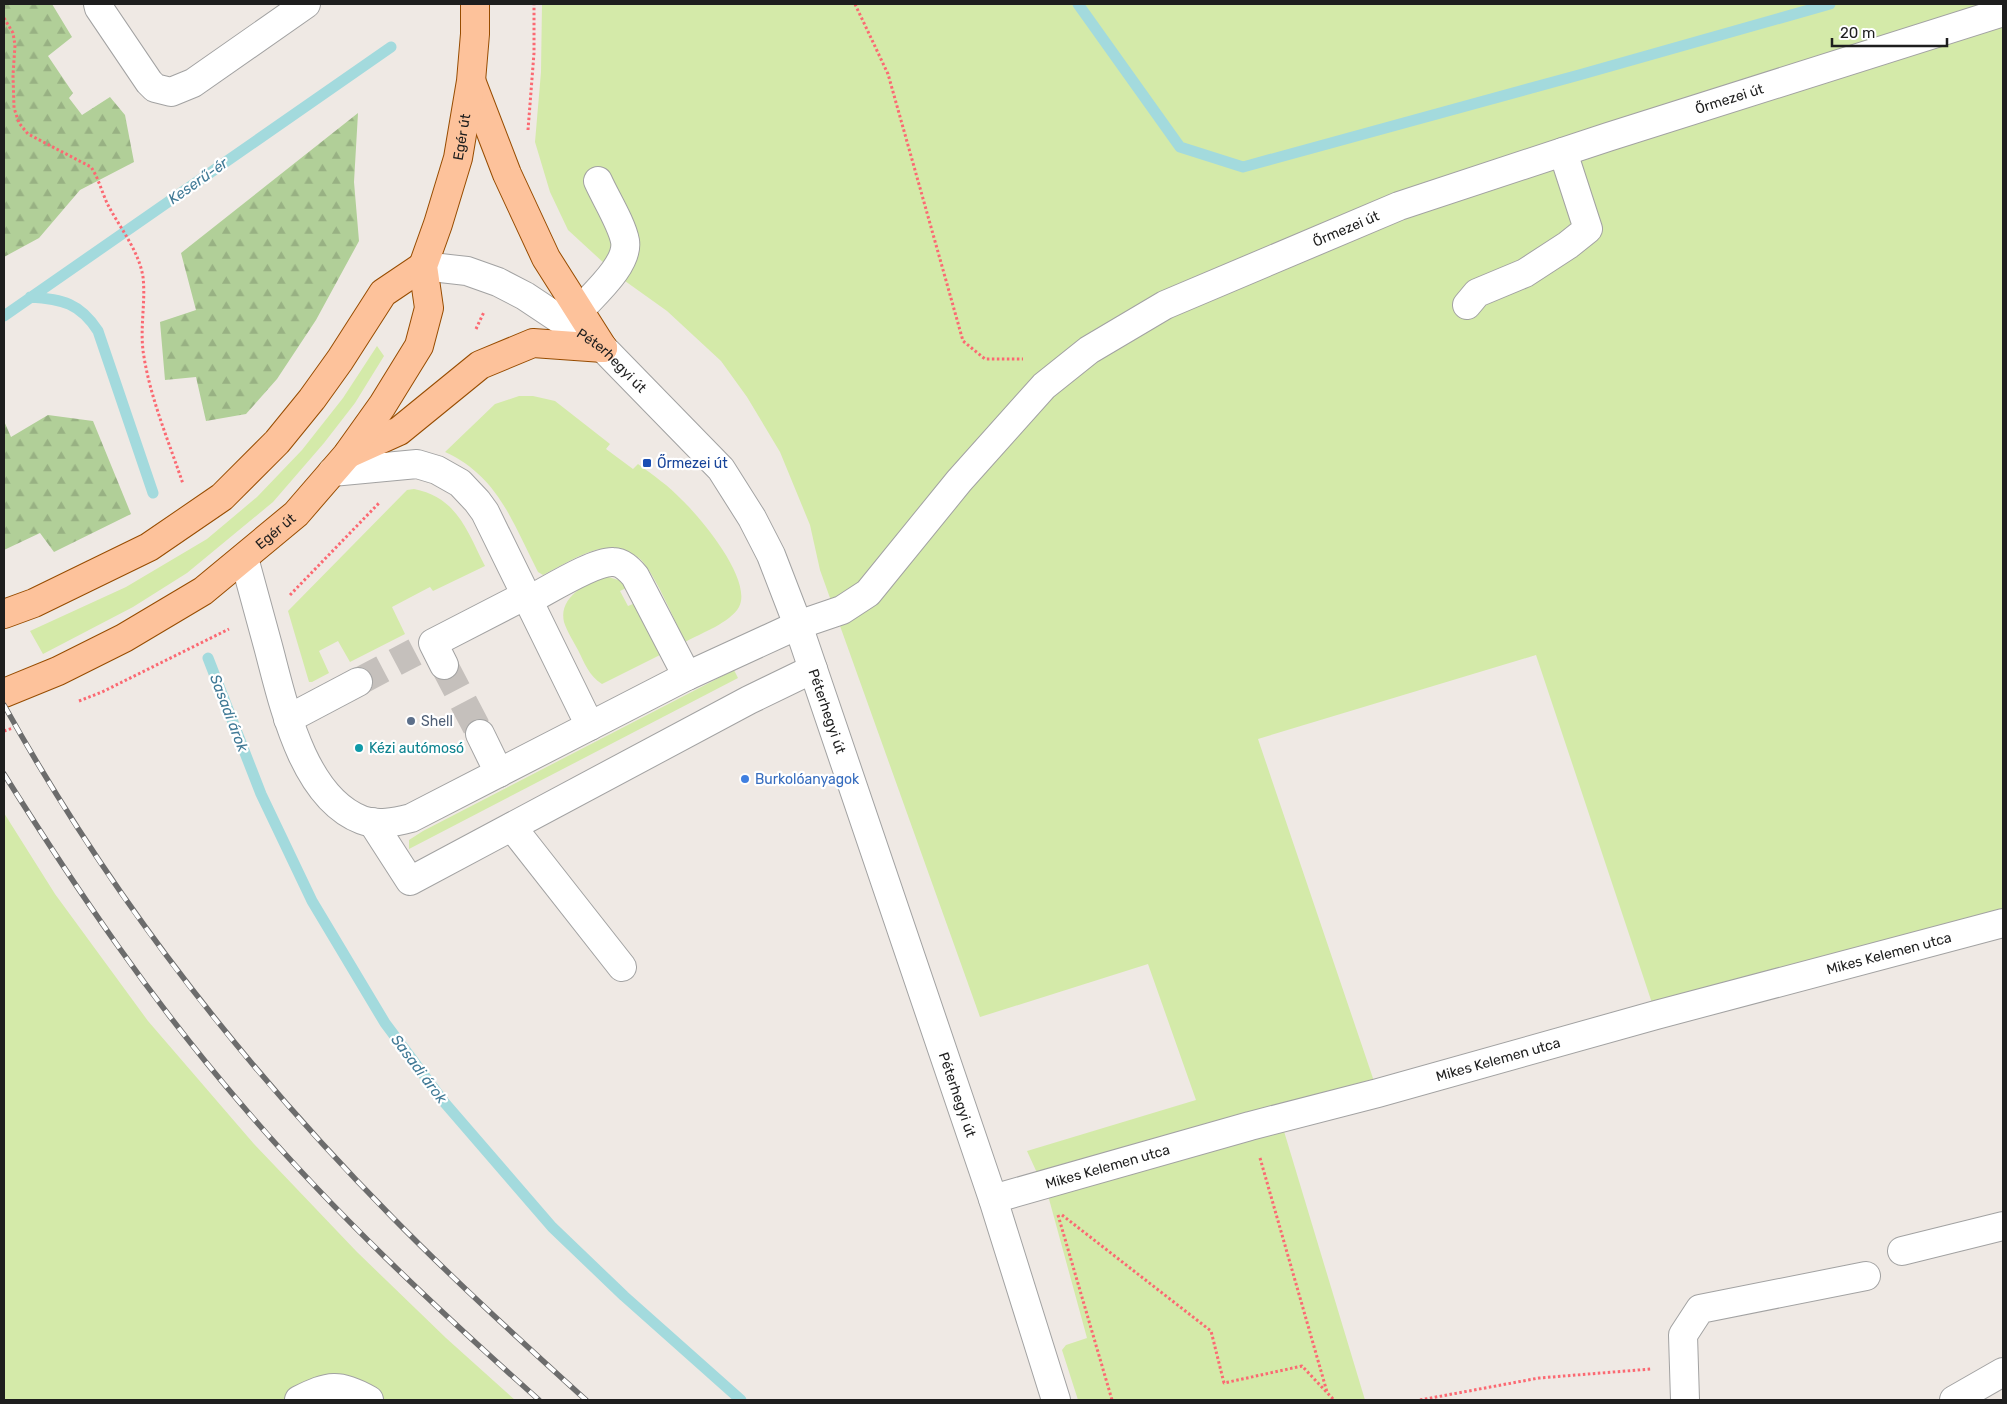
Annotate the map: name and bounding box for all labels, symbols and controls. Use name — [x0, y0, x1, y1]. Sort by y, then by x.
scale bar — [1832, 15, 1947, 47]
text: 20 m — [1840, 24, 1875, 42]
street label: Őrmezei út — [1693, 80, 1766, 118]
street label: Egér út — [450, 112, 474, 162]
water label: Keserű-ér — [165, 153, 232, 208]
street label: Őrmezei út — [1310, 207, 1382, 251]
street label: Péterhegyi út — [573, 325, 650, 397]
place label: Őrmezei út — [657, 454, 728, 472]
marker: Őrmezei út — [641, 457, 653, 469]
street label: Egér út — [252, 510, 300, 553]
street label: Péterhegyi út — [805, 667, 849, 757]
water label: Sasadi árok — [206, 672, 252, 755]
place label: Shell — [421, 713, 453, 730]
marker: Shell — [405, 715, 417, 727]
place label: Kézi autómosó — [369, 740, 464, 757]
marker: Kézi autómosó — [353, 742, 365, 754]
place label: Burkolóanyagok — [755, 771, 860, 788]
marker: Burkolóanyagok — [739, 773, 751, 785]
street label: Mikes Kelemen utca — [1825, 929, 1953, 978]
water label: Sasadi árok — [387, 1031, 451, 1107]
street label: Mikes Kelemen utca — [1434, 1034, 1562, 1085]
street label: Péterhegyi út — [935, 1050, 980, 1140]
street label: Mikes Kelemen utca — [1043, 1141, 1172, 1193]

